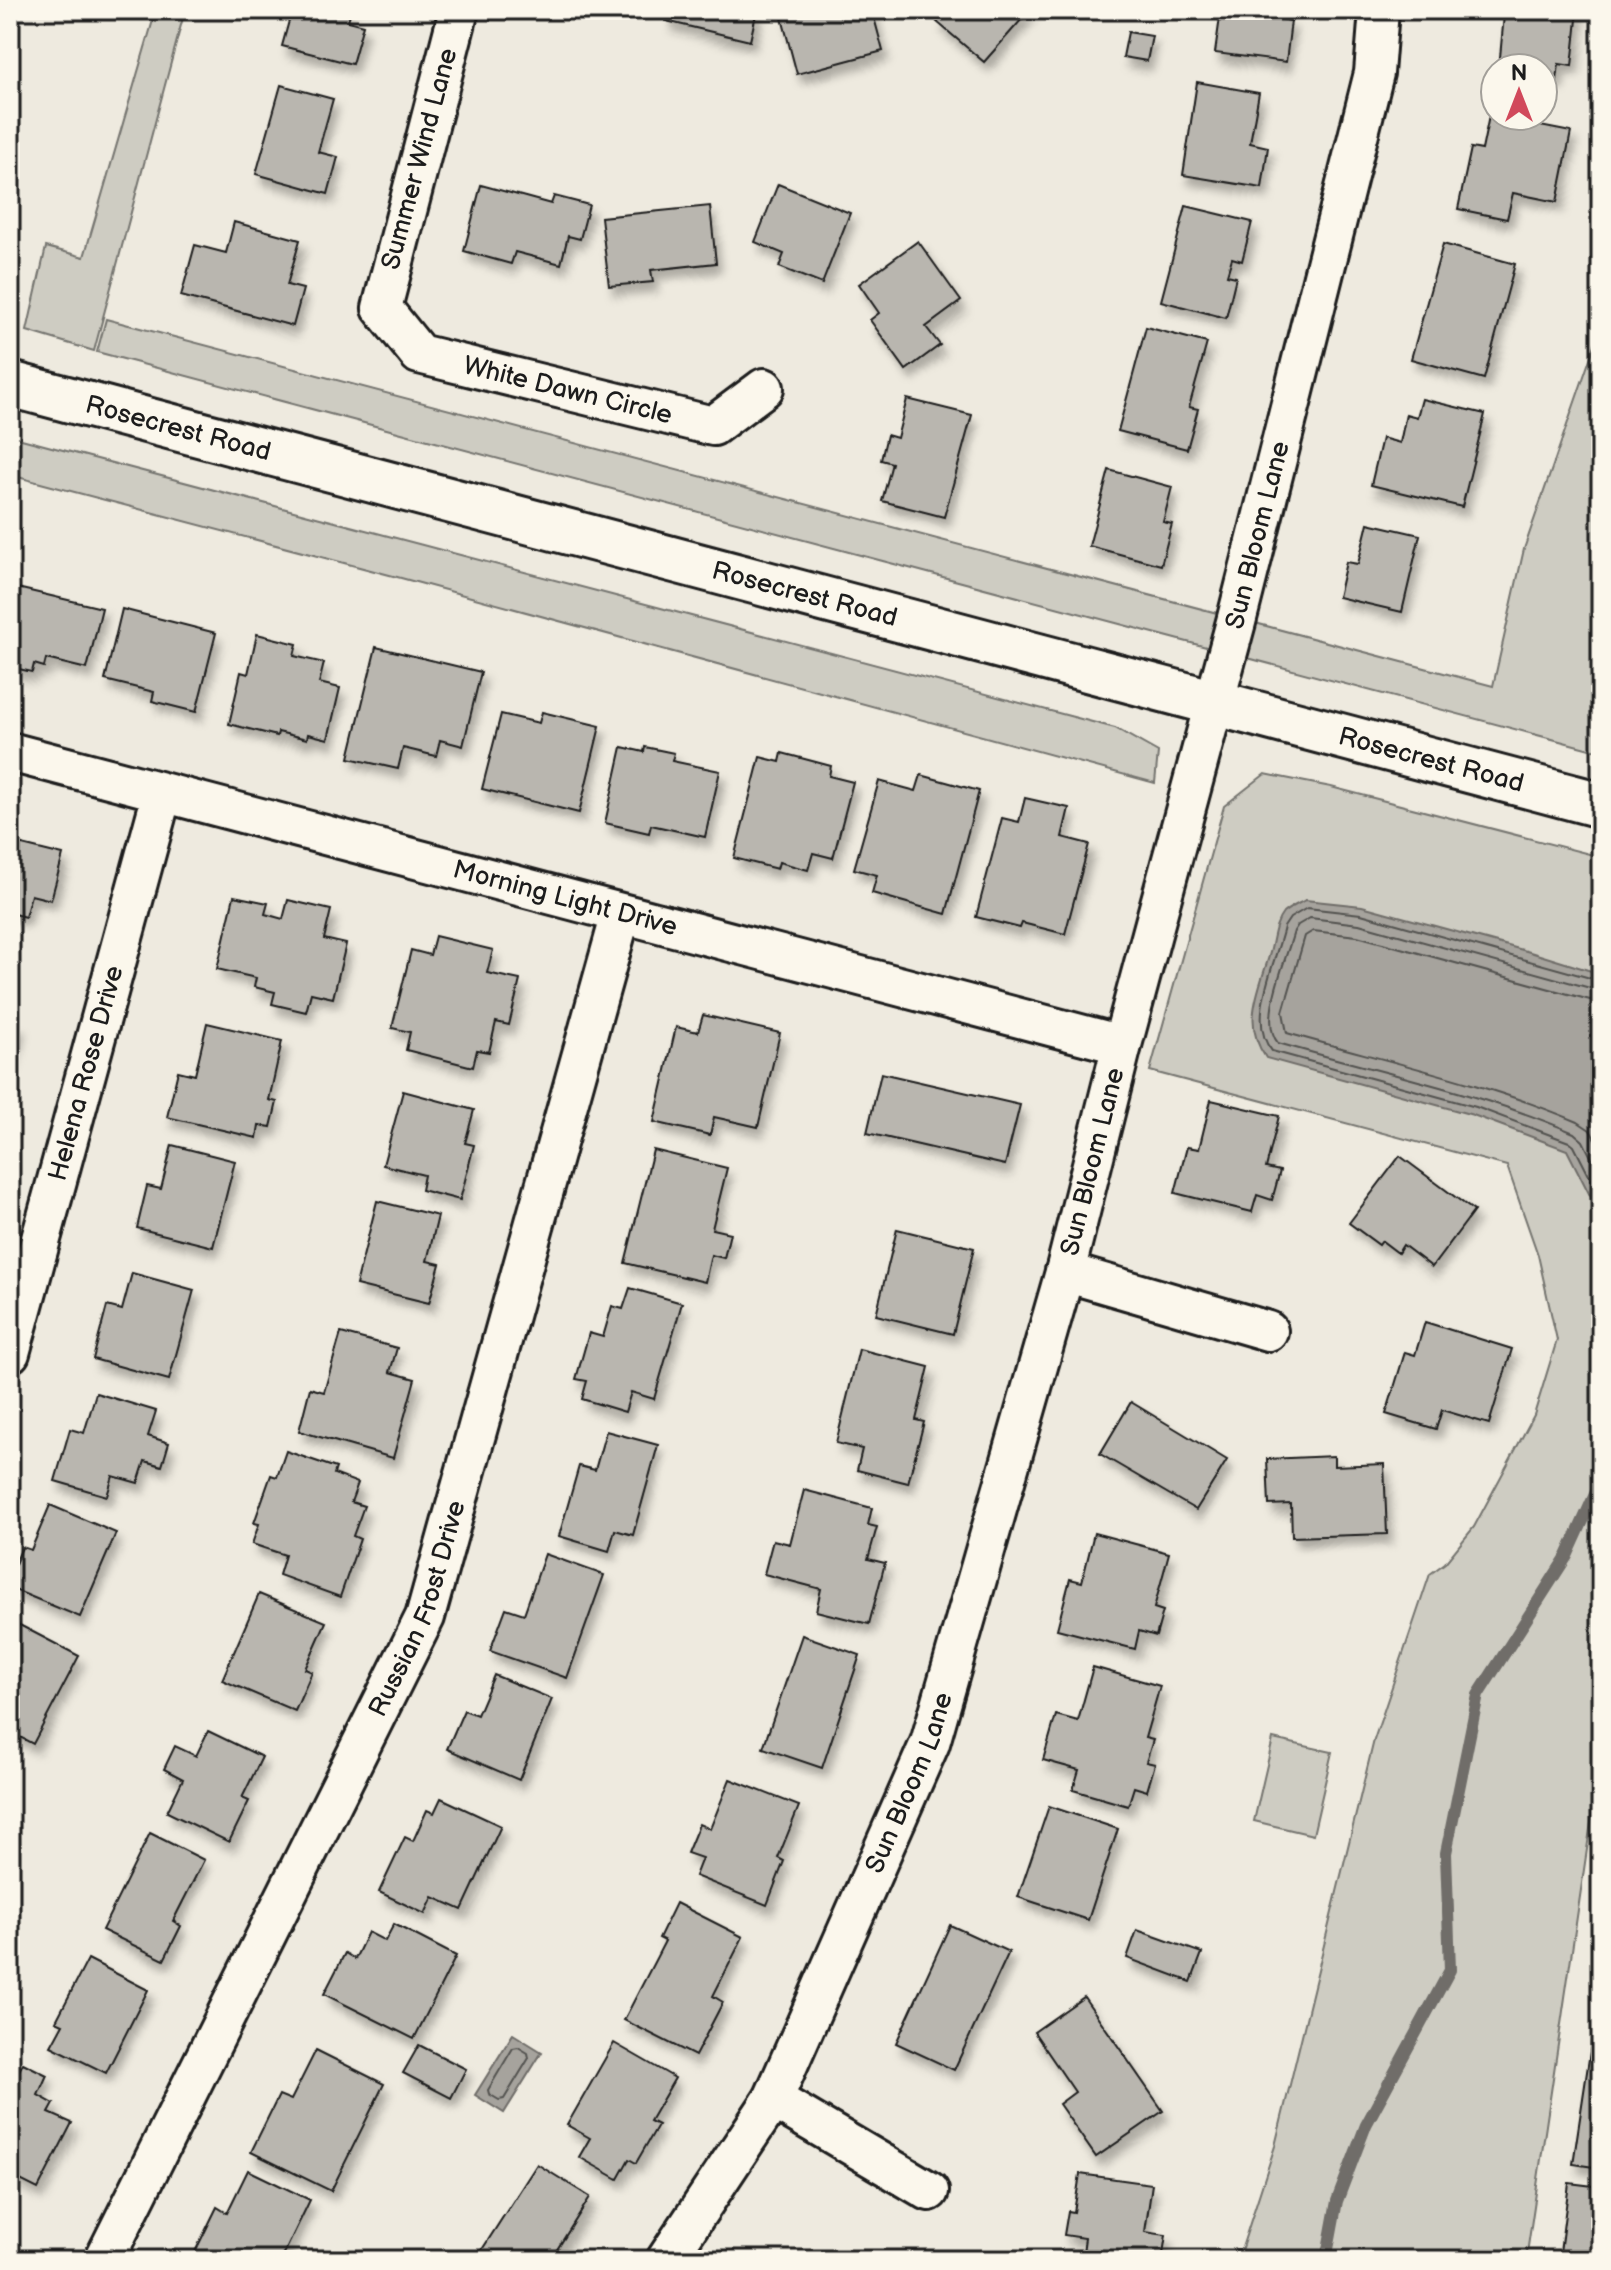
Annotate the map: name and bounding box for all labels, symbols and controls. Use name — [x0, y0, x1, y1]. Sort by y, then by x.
street label: Summer Wind Lane — [376, 45, 464, 273]
north arrow — [1479, 52, 1559, 132]
text: N — [1511, 60, 1527, 87]
street label: White Dawn Circle — [460, 350, 675, 431]
street label: Rosecrest Road — [82, 389, 274, 468]
street label: Sun Bloom Lane — [1219, 438, 1296, 632]
street label: Rosecrest Road — [709, 555, 901, 634]
street label: Rosecrest Road — [1335, 721, 1527, 799]
street label: Morning Light Drive — [450, 854, 681, 943]
street label: Helena Rose Drive — [42, 962, 130, 1184]
street label: Sun Bloom Lane — [1054, 1065, 1131, 1259]
street label: Russian Frost Drive — [362, 1497, 472, 1722]
street label: Sun Bloom Lane — [859, 1689, 959, 1878]

